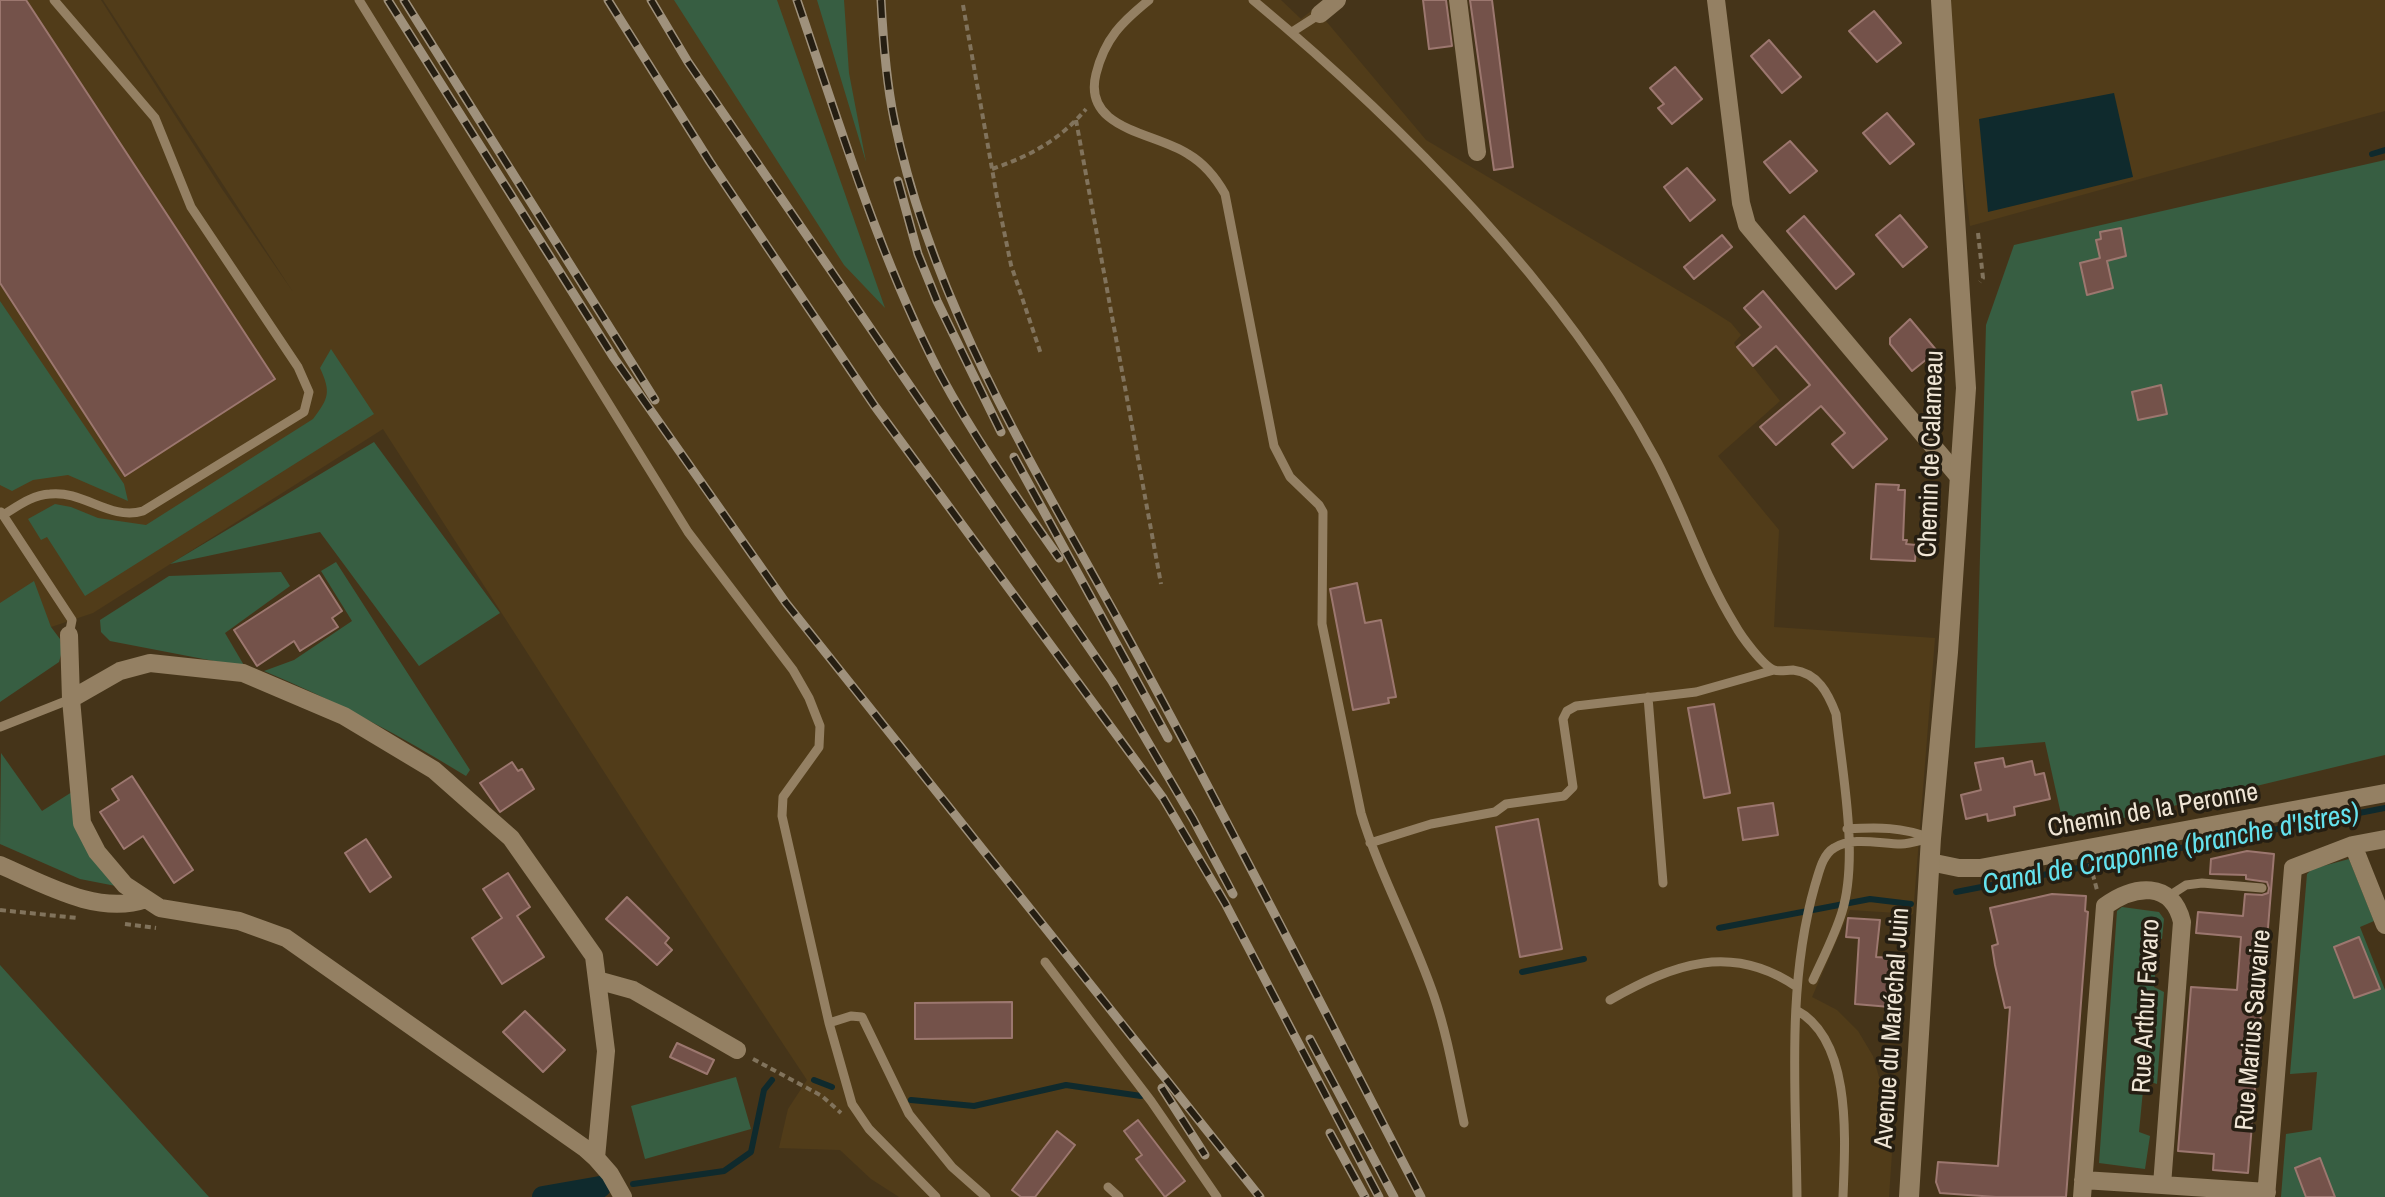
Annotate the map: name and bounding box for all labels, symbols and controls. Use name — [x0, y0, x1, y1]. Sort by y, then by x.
street label: Chemin de Calameau — [1913, 350, 1951, 558]
street label: Chemin de la Peronne — [2045, 777, 2261, 845]
water label: Canal de Craponne (branche d'Istres) — [1980, 797, 2362, 903]
street label: Avenue du Maréchal Juin — [1869, 907, 1917, 1149]
street label: Rue Arthur Favaro — [2127, 918, 2167, 1094]
street label: Rue Marius Sauvaire — [2230, 928, 2278, 1132]

